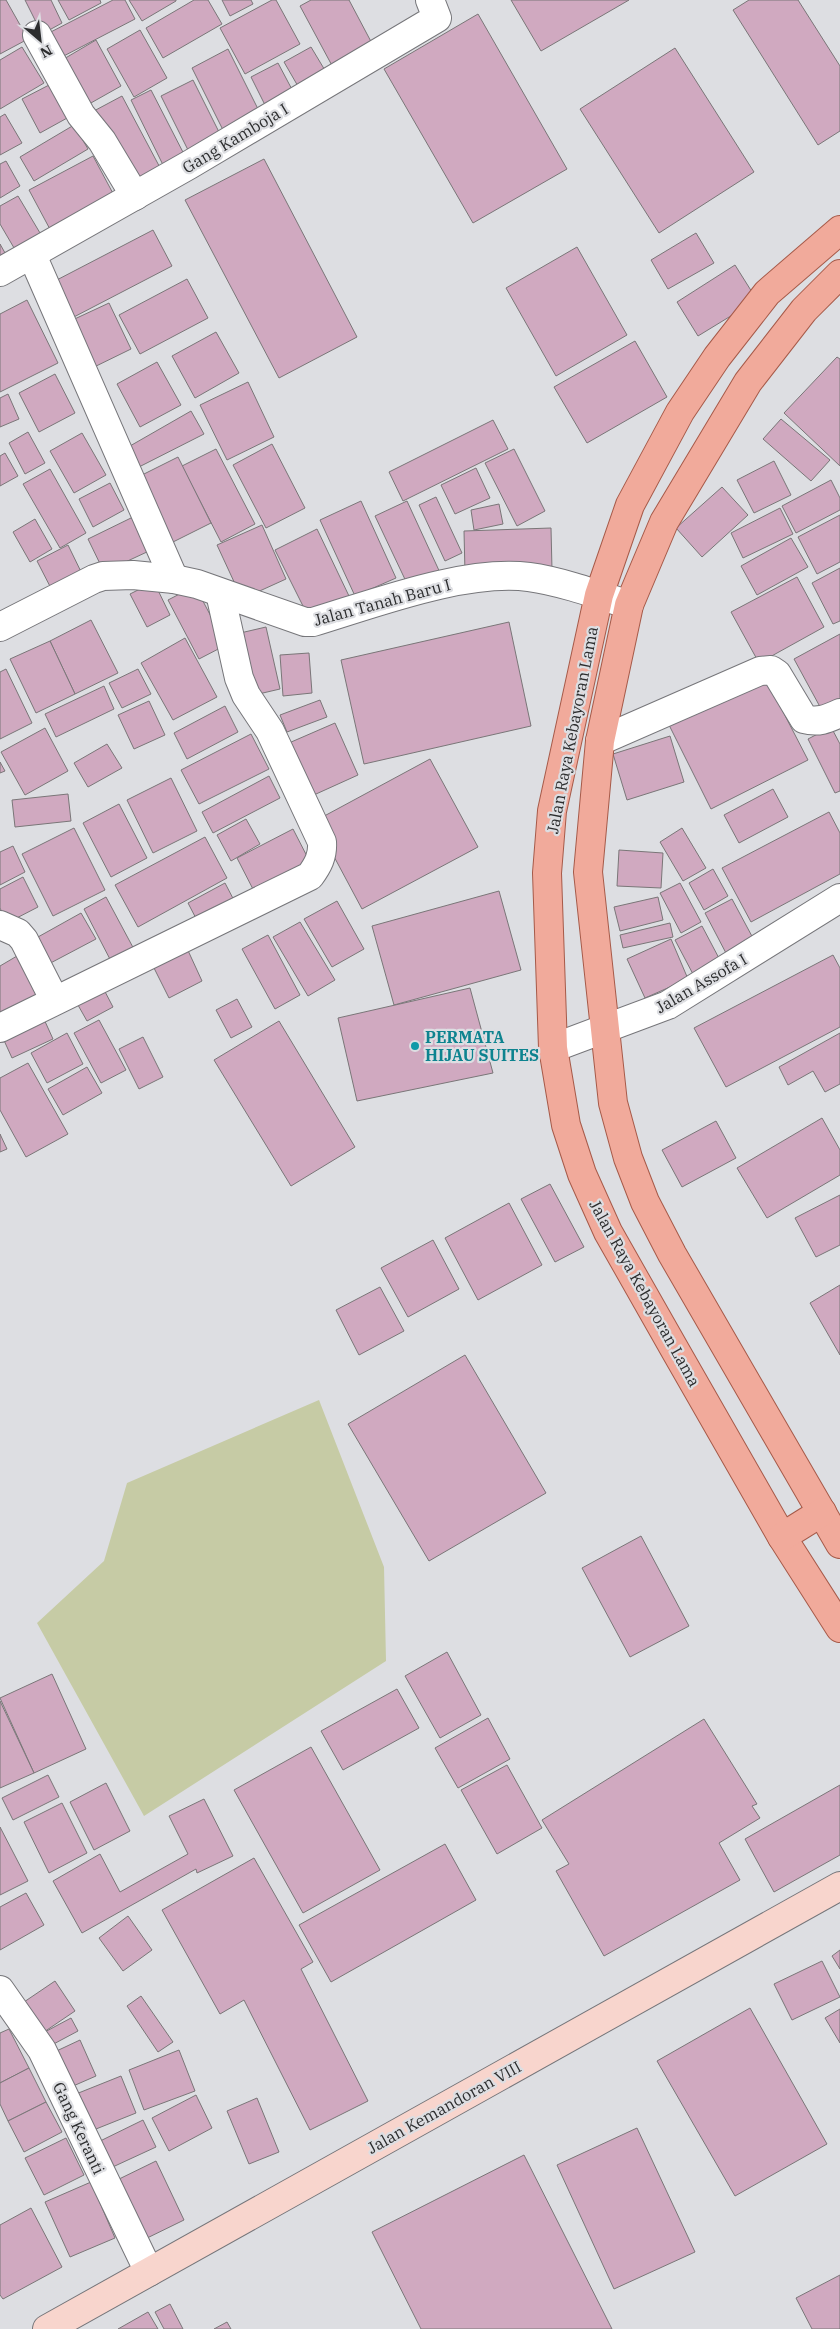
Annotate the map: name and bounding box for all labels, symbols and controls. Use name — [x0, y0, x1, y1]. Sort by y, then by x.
north arrow — [15, 15, 65, 65]
text: N — [37, 41, 55, 62]
street label: Gang Kamboja I — [179, 99, 291, 177]
street label: Jalan Tanah Baru I — [311, 574, 453, 630]
street label: Jalan Raya Kebayoran Lama — [542, 624, 602, 835]
street label: Jalan Assofa I — [652, 949, 750, 1017]
place label: PERMATA HIJAU SUITES — [425, 1027, 539, 1065]
marker: PERMATA HIJAU SUITES — [409, 1040, 421, 1052]
street label: Jalan Raya Kebayoran Lama — [585, 1196, 705, 1390]
street label: Jalan Kemandoran VIII — [364, 2056, 524, 2158]
street label: Gang Keranti — [49, 2079, 109, 2177]

